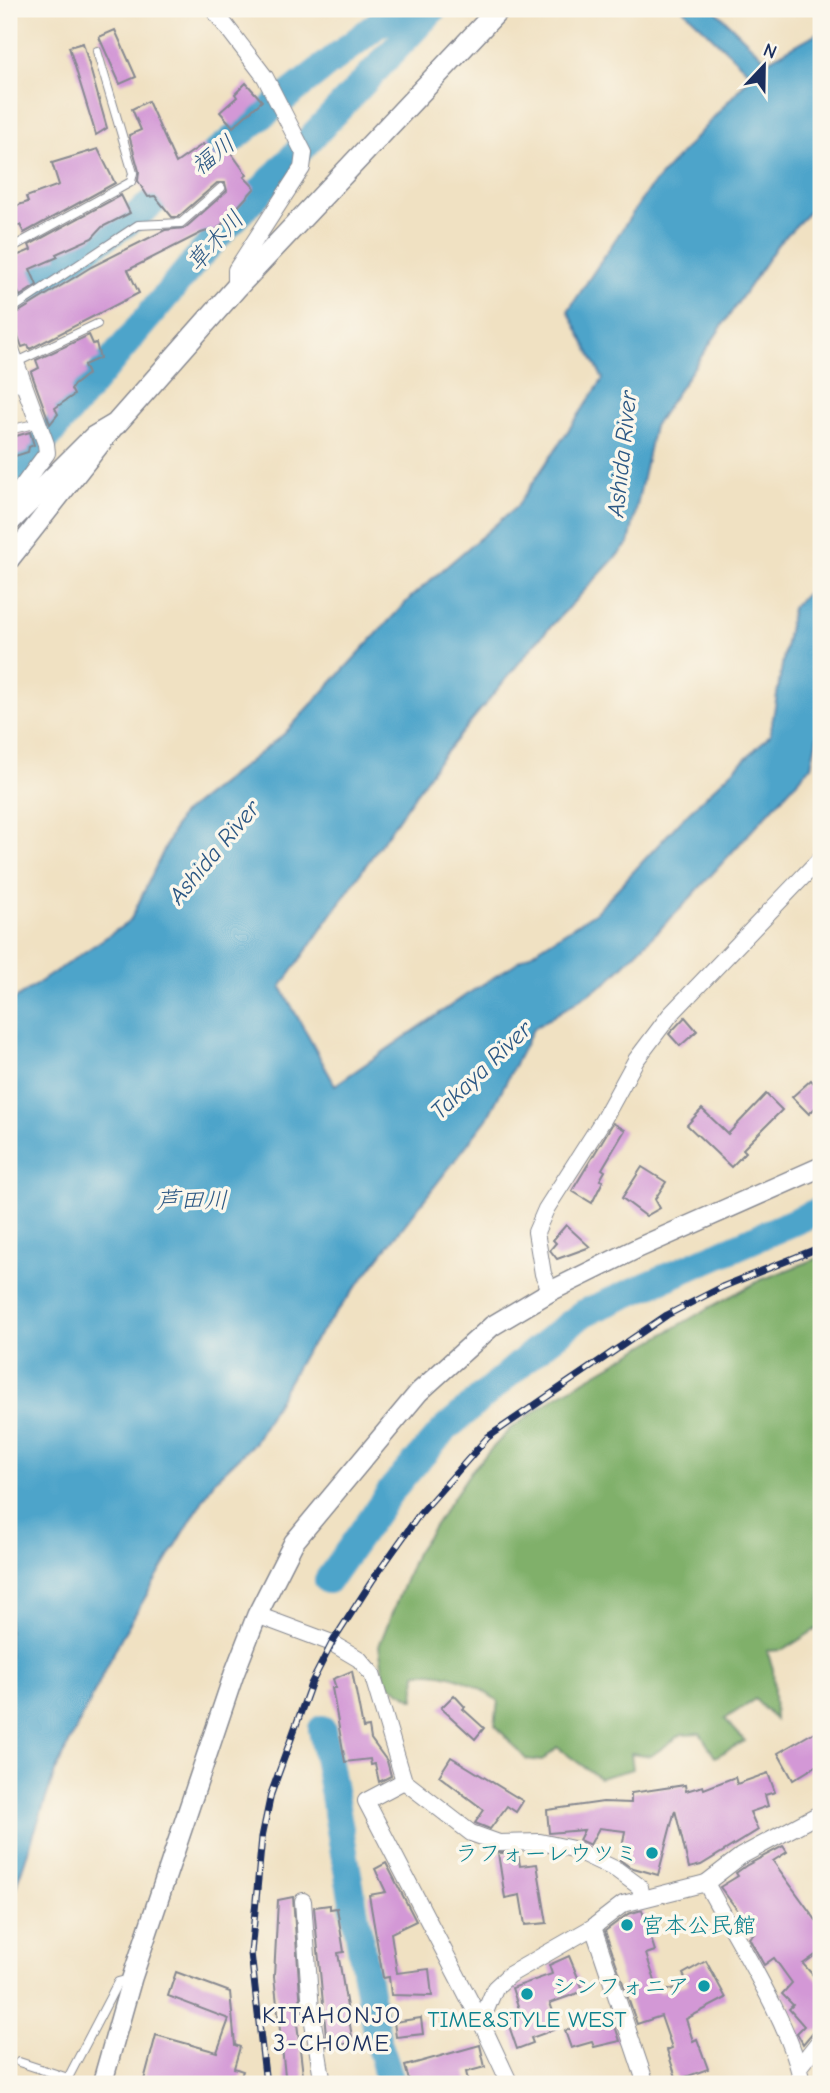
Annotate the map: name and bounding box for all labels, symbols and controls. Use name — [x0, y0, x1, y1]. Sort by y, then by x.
north arrow — [728, 32, 798, 102]
text: N — [760, 39, 780, 64]
water label: 福川 — [185, 129, 241, 181]
water label: 草木川 — [181, 205, 249, 277]
water label: Ashida River — [601, 388, 643, 519]
water label: Ashida River — [162, 793, 266, 910]
water label: Takaya River — [425, 1014, 538, 1125]
water label: 芦田川 — [156, 1186, 228, 1214]
place label: ラフォーレウツミ — [455, 1840, 638, 1867]
marker: ラフォーレウツミ — [644, 1845, 660, 1861]
place label: 宮本公民館 — [641, 1912, 756, 1939]
marker: 宮本公民館 — [619, 1917, 635, 1933]
place label: シンフォニア — [552, 1973, 690, 2000]
marker: シンフォニア — [696, 1978, 712, 1994]
marker: TIME&STYLE WEST — [519, 1986, 535, 2002]
district label: KITAHONJO 3-CHOME — [262, 2001, 402, 2057]
place label: TIME&STYLE WEST — [428, 2006, 626, 2033]

